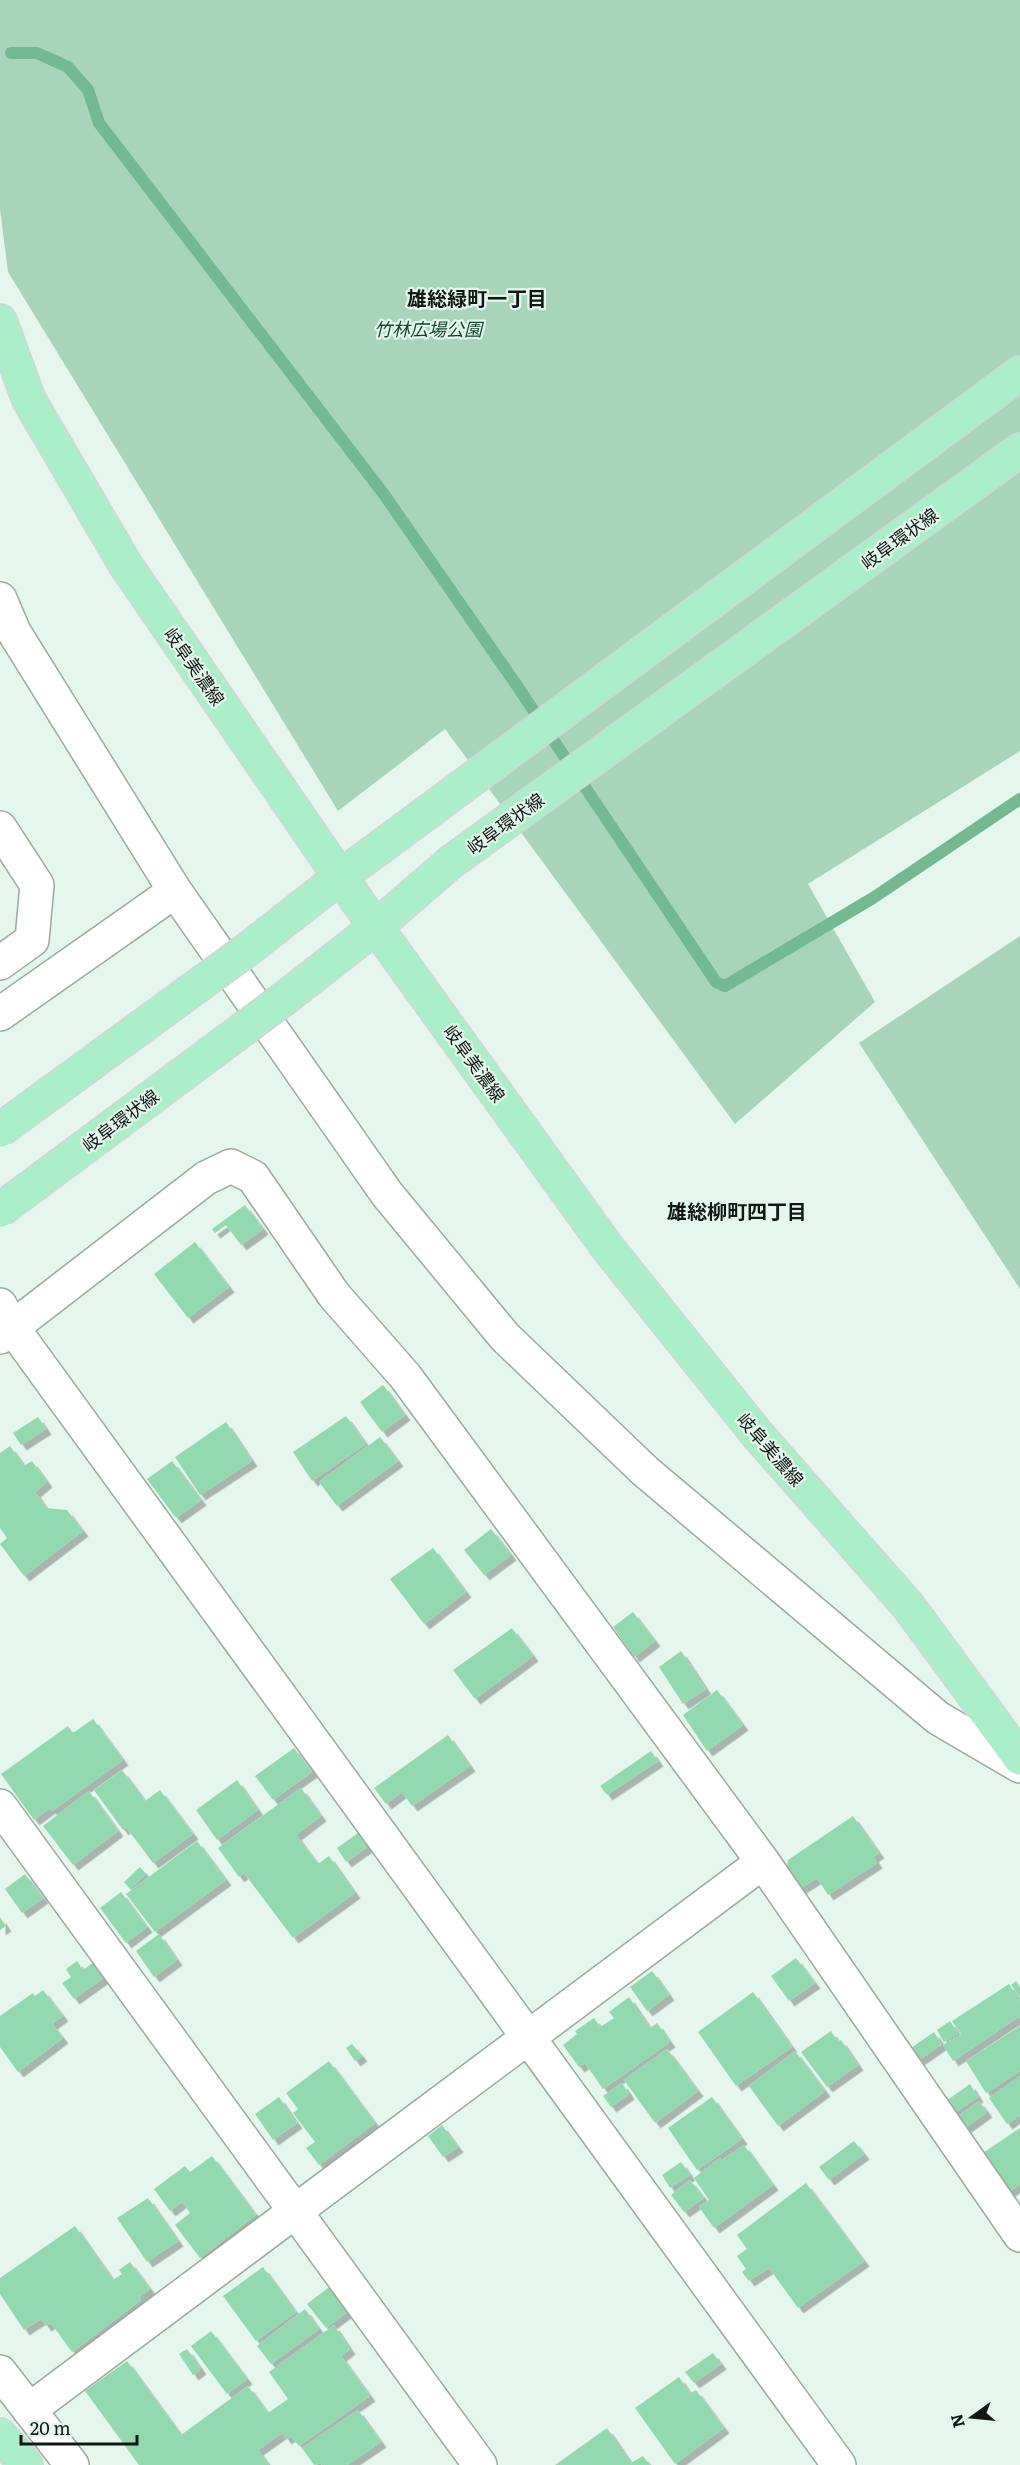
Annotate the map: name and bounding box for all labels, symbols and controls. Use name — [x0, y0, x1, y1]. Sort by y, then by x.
district label: 雄総緑町一丁目 — [407, 282, 547, 312]
park label: 竹林広場公園 — [374, 315, 485, 342]
street label: 岐阜環状線 — [855, 501, 943, 575]
street label: 岐阜美濃線 — [158, 621, 232, 711]
street label: 岐阜環状線 — [461, 786, 549, 860]
street label: 岐阜美濃線 — [438, 1019, 512, 1107]
street label: 岐阜環状線 — [76, 1082, 164, 1158]
district label: 雄総柳町四丁目 — [667, 1195, 807, 1225]
street label: 岐阜美濃線 — [731, 1406, 811, 1492]
north arrow — [942, 2387, 1002, 2447]
scale bar — [21, 2408, 136, 2446]
text: N — [943, 2412, 970, 2431]
text: 20 m — [30, 2414, 71, 2441]

